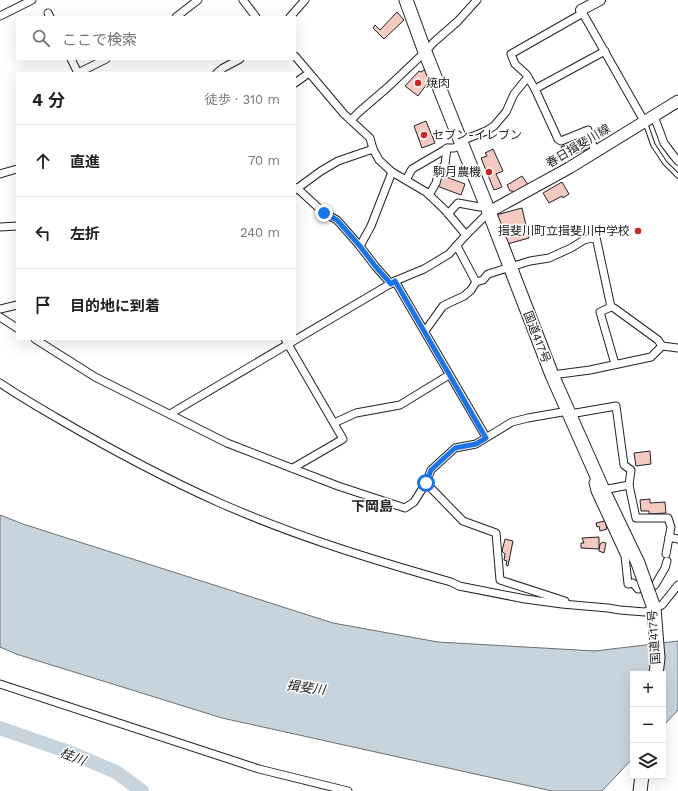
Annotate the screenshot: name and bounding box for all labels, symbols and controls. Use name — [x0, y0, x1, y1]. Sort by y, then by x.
search box — [16, 16, 296, 60]
icon: search — [30, 27, 52, 49]
text: ここで検索 — [62, 31, 137, 49]
place label: 焼肉 — [426, 76, 450, 90]
marker: 焼肉 — [413, 78, 423, 88]
text: 4 分 — [32, 90, 65, 110]
text: 徒歩 · 310 m — [205, 92, 280, 107]
street label: 春日揖斐川線 — [544, 121, 612, 171]
place label: セブン-イレブン — [432, 128, 522, 142]
marker: セブン-イレブン — [419, 130, 429, 140]
icon: ahead — [32, 150, 54, 172]
text: 直進 — [70, 153, 100, 171]
text: 70 m — [248, 153, 280, 168]
place label: 駒月農機 — [433, 165, 481, 179]
marker: 駒月農機 — [484, 167, 494, 177]
route end — [315, 204, 333, 222]
icon: left — [32, 222, 54, 244]
place label: 揖斐川町立揖斐川中学校 — [498, 224, 630, 238]
text: 左折 — [70, 225, 100, 243]
text: 240 m — [240, 225, 280, 240]
marker: 揖斐川町立揖斐川中学校 — [633, 226, 643, 236]
icon: arrive — [32, 294, 54, 316]
text: 目的地に到着 — [70, 297, 160, 315]
street label: 国道417号 — [521, 309, 553, 365]
route start — [417, 474, 435, 492]
district label: 下岡島 — [351, 498, 393, 514]
street label: 国道417号 — [645, 609, 663, 665]
map controls — [630, 671, 666, 779]
button: + — [630, 671, 666, 707]
water label: 揖斐川 — [286, 678, 328, 698]
button: − — [630, 707, 666, 743]
button: layers — [630, 743, 666, 779]
water label: 桂川 — [58, 745, 90, 769]

